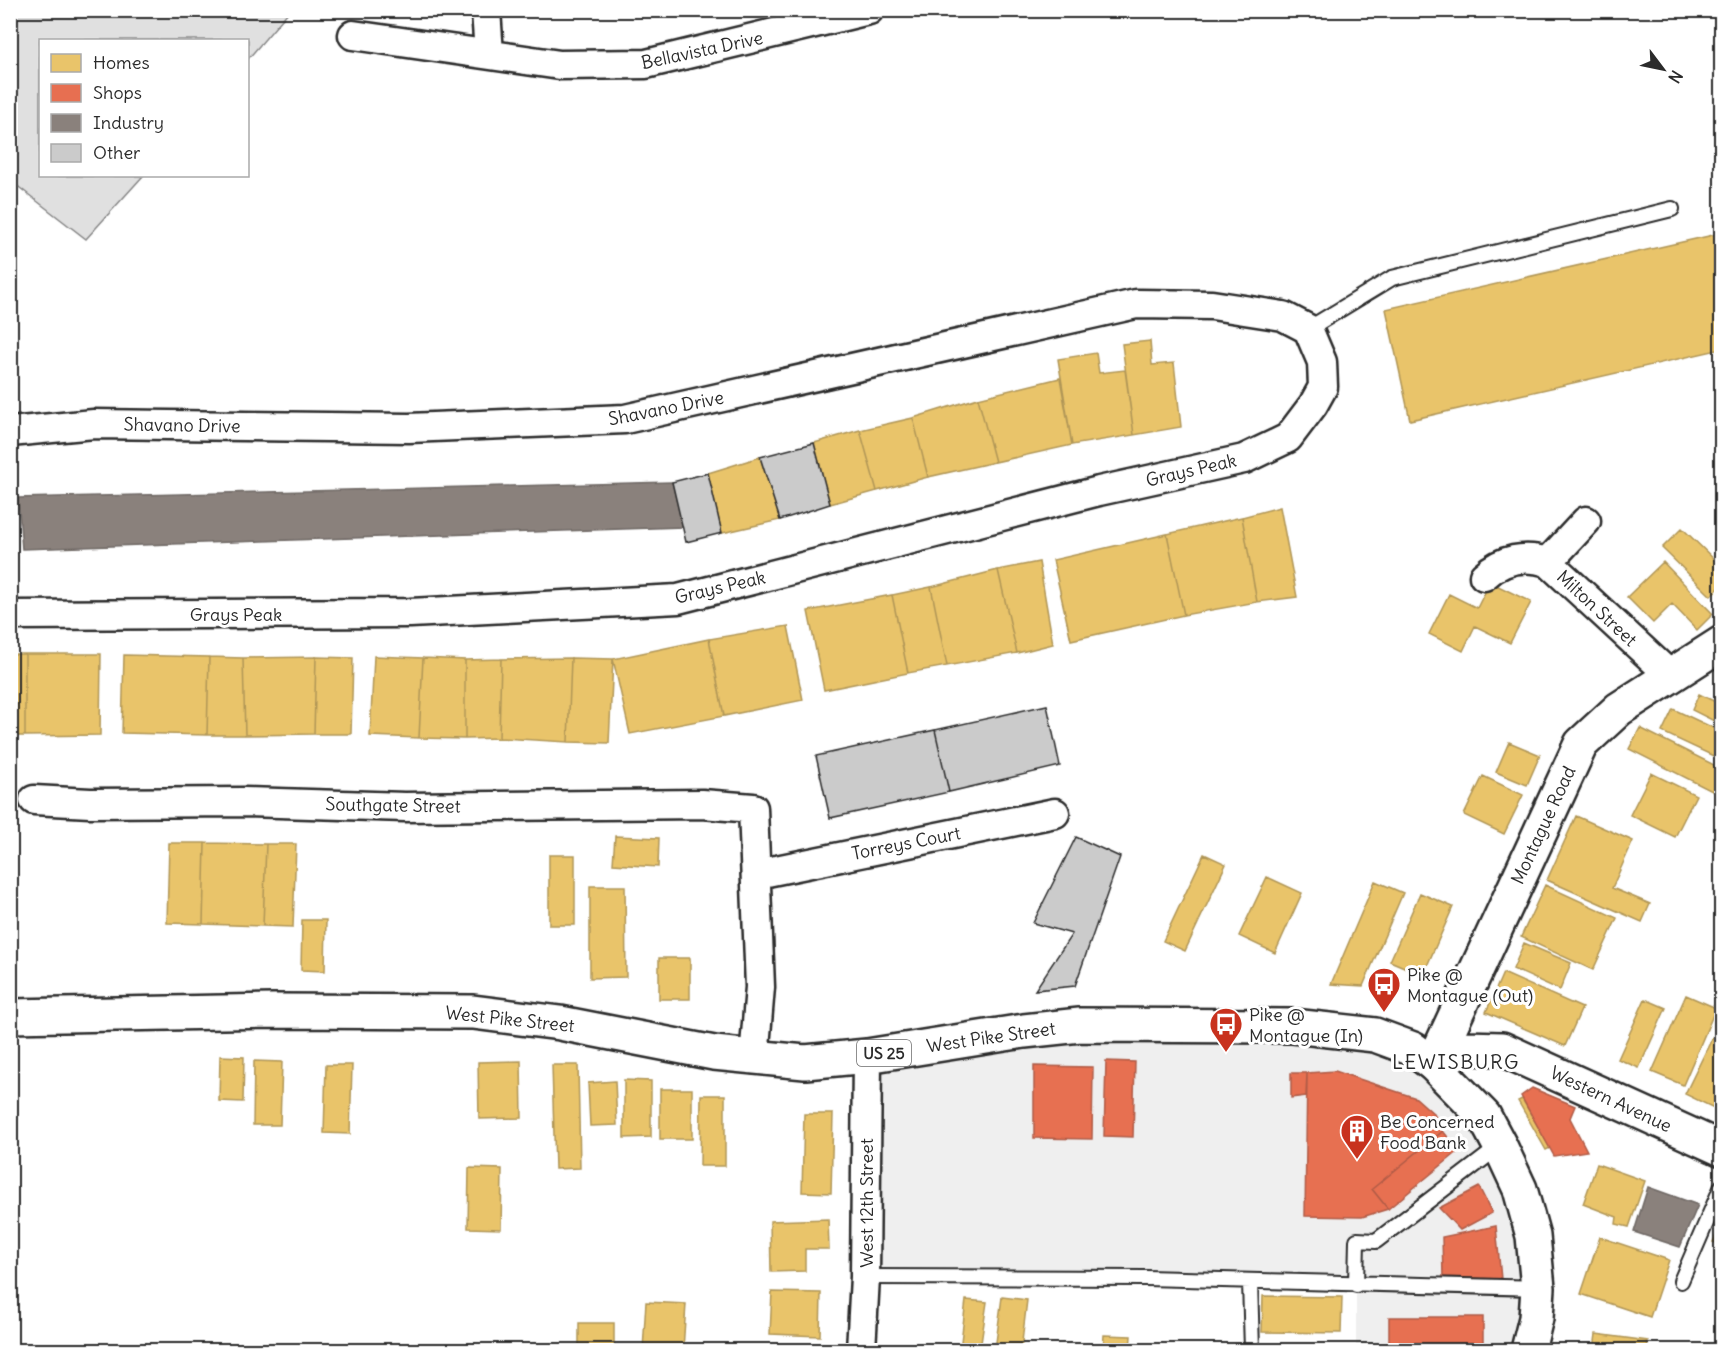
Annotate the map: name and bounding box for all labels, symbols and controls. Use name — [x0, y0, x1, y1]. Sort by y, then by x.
street label: Bellavista Drive — [639, 26, 765, 74]
legend — [39, 39, 249, 177]
north arrow — [1633, 39, 1693, 99]
text: Homes — [93, 51, 150, 74]
text: N — [1664, 67, 1687, 87]
text: Shops — [93, 81, 142, 104]
text: Industry — [93, 111, 164, 134]
text: Other — [93, 141, 141, 164]
street label: Shavano Drive — [606, 386, 726, 430]
street label: Shavano Drive — [123, 412, 241, 438]
street label: Grays Peak — [1143, 448, 1239, 492]
street label: Grays Peak — [672, 565, 768, 609]
street label: Milton Street — [1552, 565, 1642, 651]
street label: Grays Peak — [190, 603, 282, 626]
street label: Montague Road — [1506, 762, 1581, 888]
street label: Southgate Street — [325, 792, 461, 818]
street label: Torreys Court — [850, 821, 962, 865]
place label: Pike @ Montague (Out) — [1407, 963, 1533, 1007]
bus stop icon: Pike @ Montague (Out) — [1366, 966, 1402, 1013]
street label: West Pike Street — [444, 1001, 576, 1037]
place label: Pike @ Montague (In) — [1249, 1003, 1363, 1047]
bus stop icon: Pike @ Montague (In) — [1208, 1006, 1244, 1053]
street label: West Pike Street — [925, 1017, 1057, 1057]
road number: US 25 — [857, 1040, 911, 1066]
district label: LEWISBURG — [1392, 1049, 1520, 1074]
street label: Western Avenue — [1547, 1061, 1675, 1137]
place label: Be Concerned Food Bank — [1380, 1110, 1495, 1154]
building icon: Be Concerned Food Bank — [1339, 1113, 1375, 1160]
street label: West 12th Street — [855, 1138, 878, 1268]

